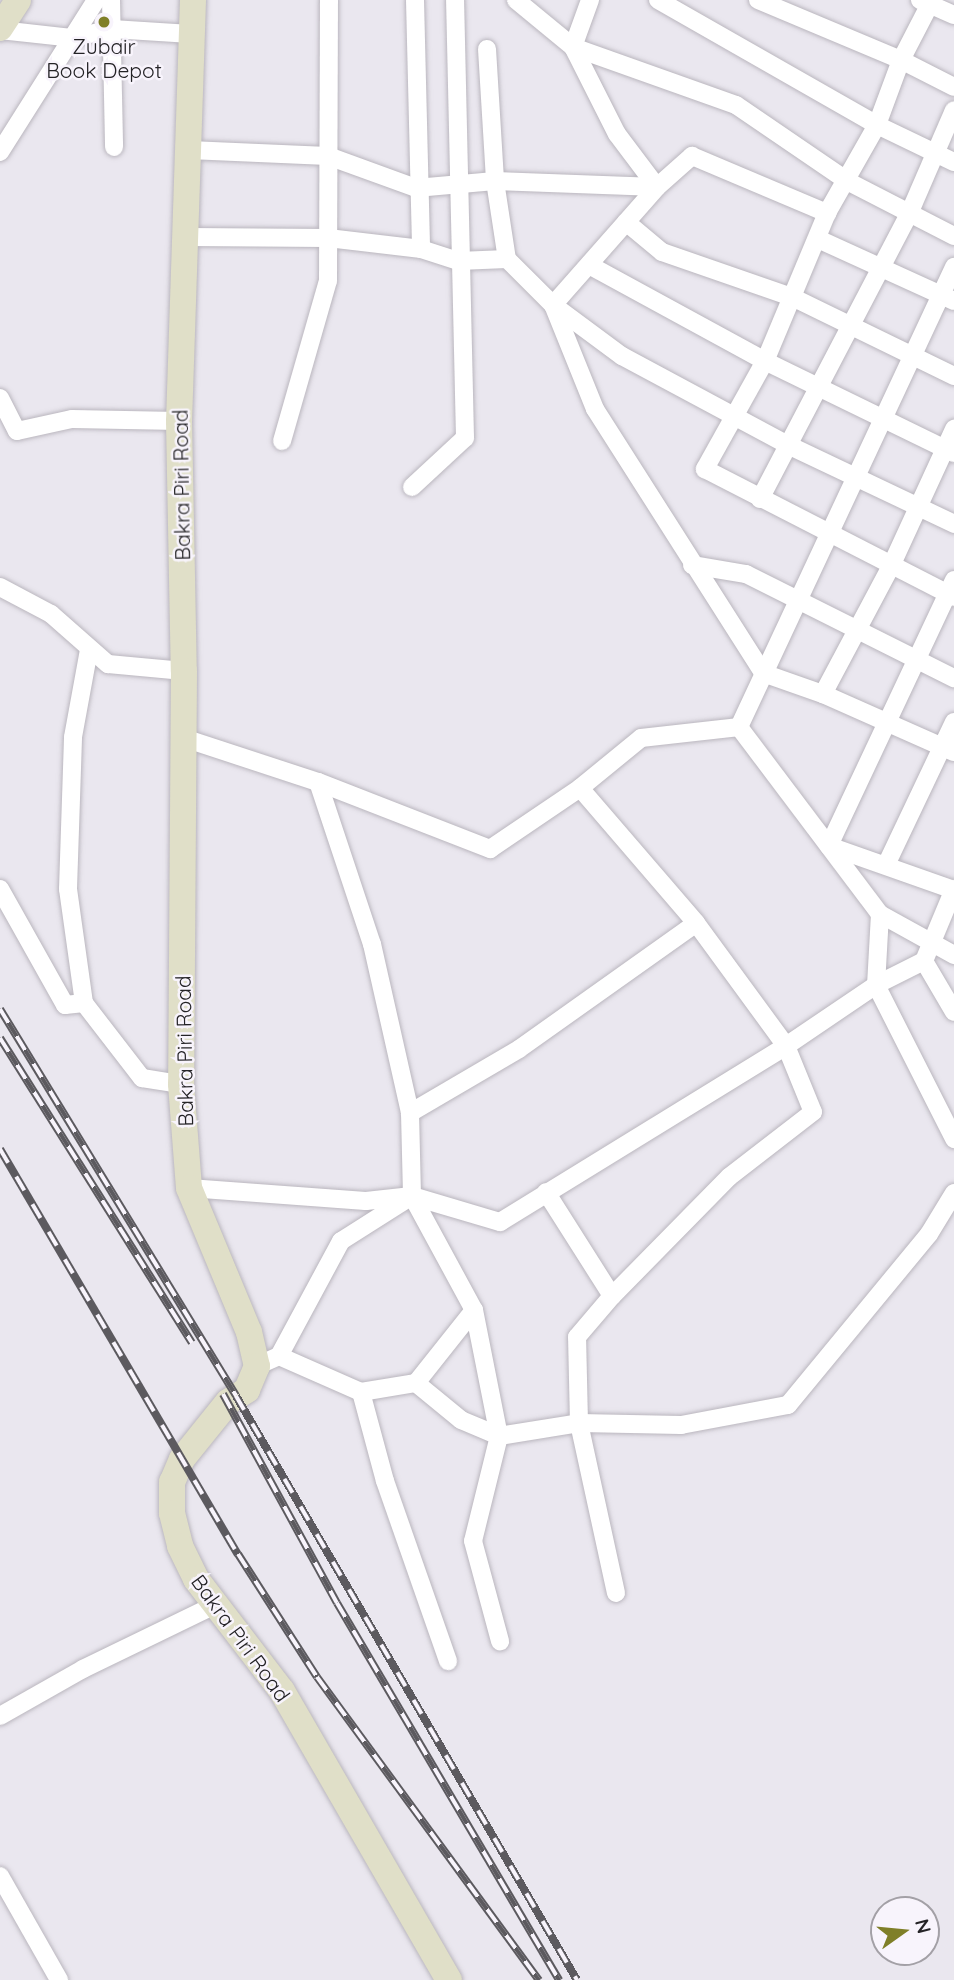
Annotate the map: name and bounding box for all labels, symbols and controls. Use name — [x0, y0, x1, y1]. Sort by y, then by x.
marker: Zubair Book Depot — [96, 14, 112, 30]
place label: Zubair Book Depot — [46, 33, 162, 83]
street label: Bakra Piri Road — [167, 409, 195, 561]
street label: Bakra Piri Road — [170, 975, 198, 1127]
street label: Bakra Piri Road — [186, 1569, 296, 1707]
north arrow — [870, 1896, 940, 1966]
text: N — [910, 1916, 937, 1936]

